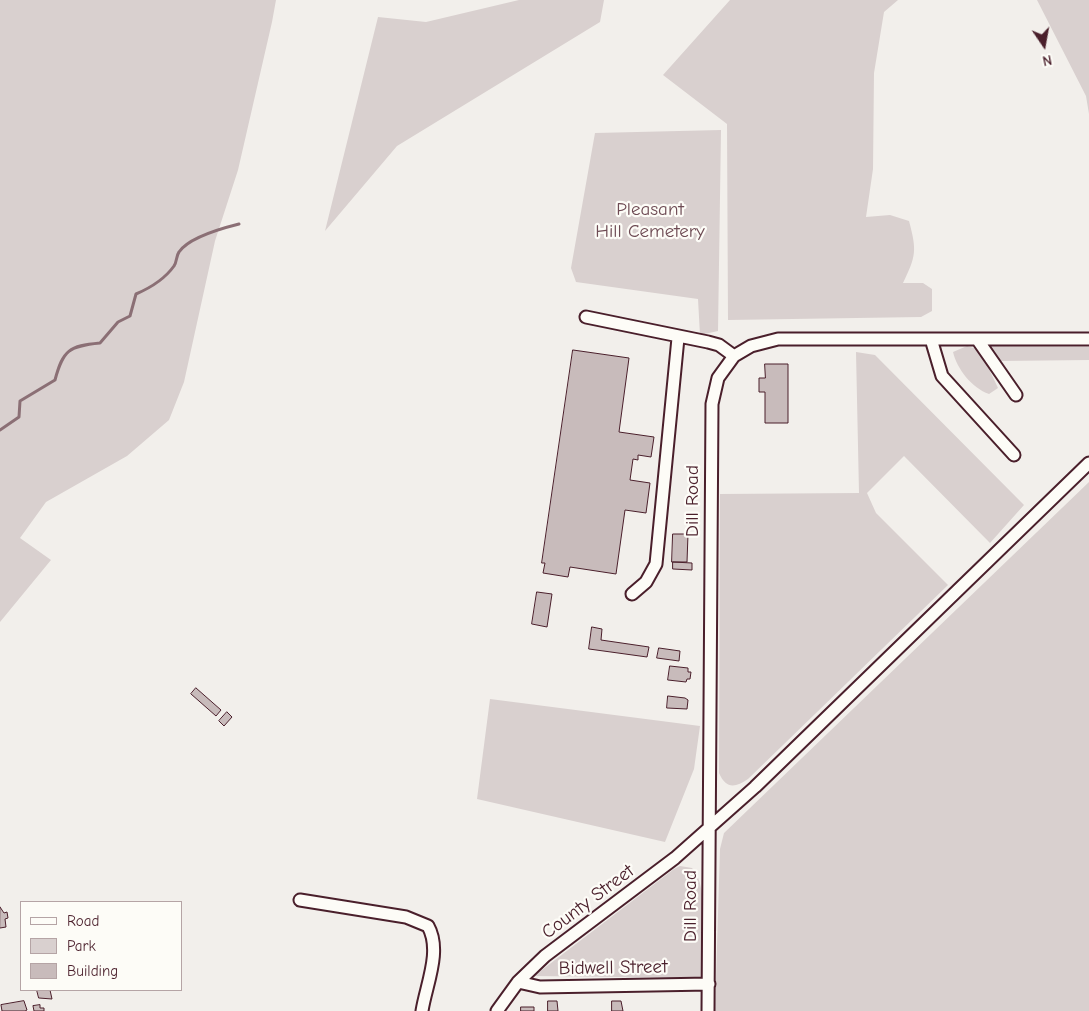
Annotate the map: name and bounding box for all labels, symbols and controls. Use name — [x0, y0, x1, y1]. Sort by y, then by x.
north arrow — [1019, 20, 1069, 70]
text: N — [1041, 51, 1053, 69]
park label: Pleasant Hill Cemetery — [595, 199, 705, 243]
street label: Dill Road — [682, 465, 704, 537]
street label: County Street — [537, 860, 639, 944]
street label: Dill Road — [680, 870, 702, 942]
legend — [20, 901, 182, 991]
text: Road — [67, 912, 99, 930]
text: Park — [67, 937, 96, 955]
street label: Bidwell Street — [558, 956, 668, 980]
text: Building — [67, 962, 118, 980]

